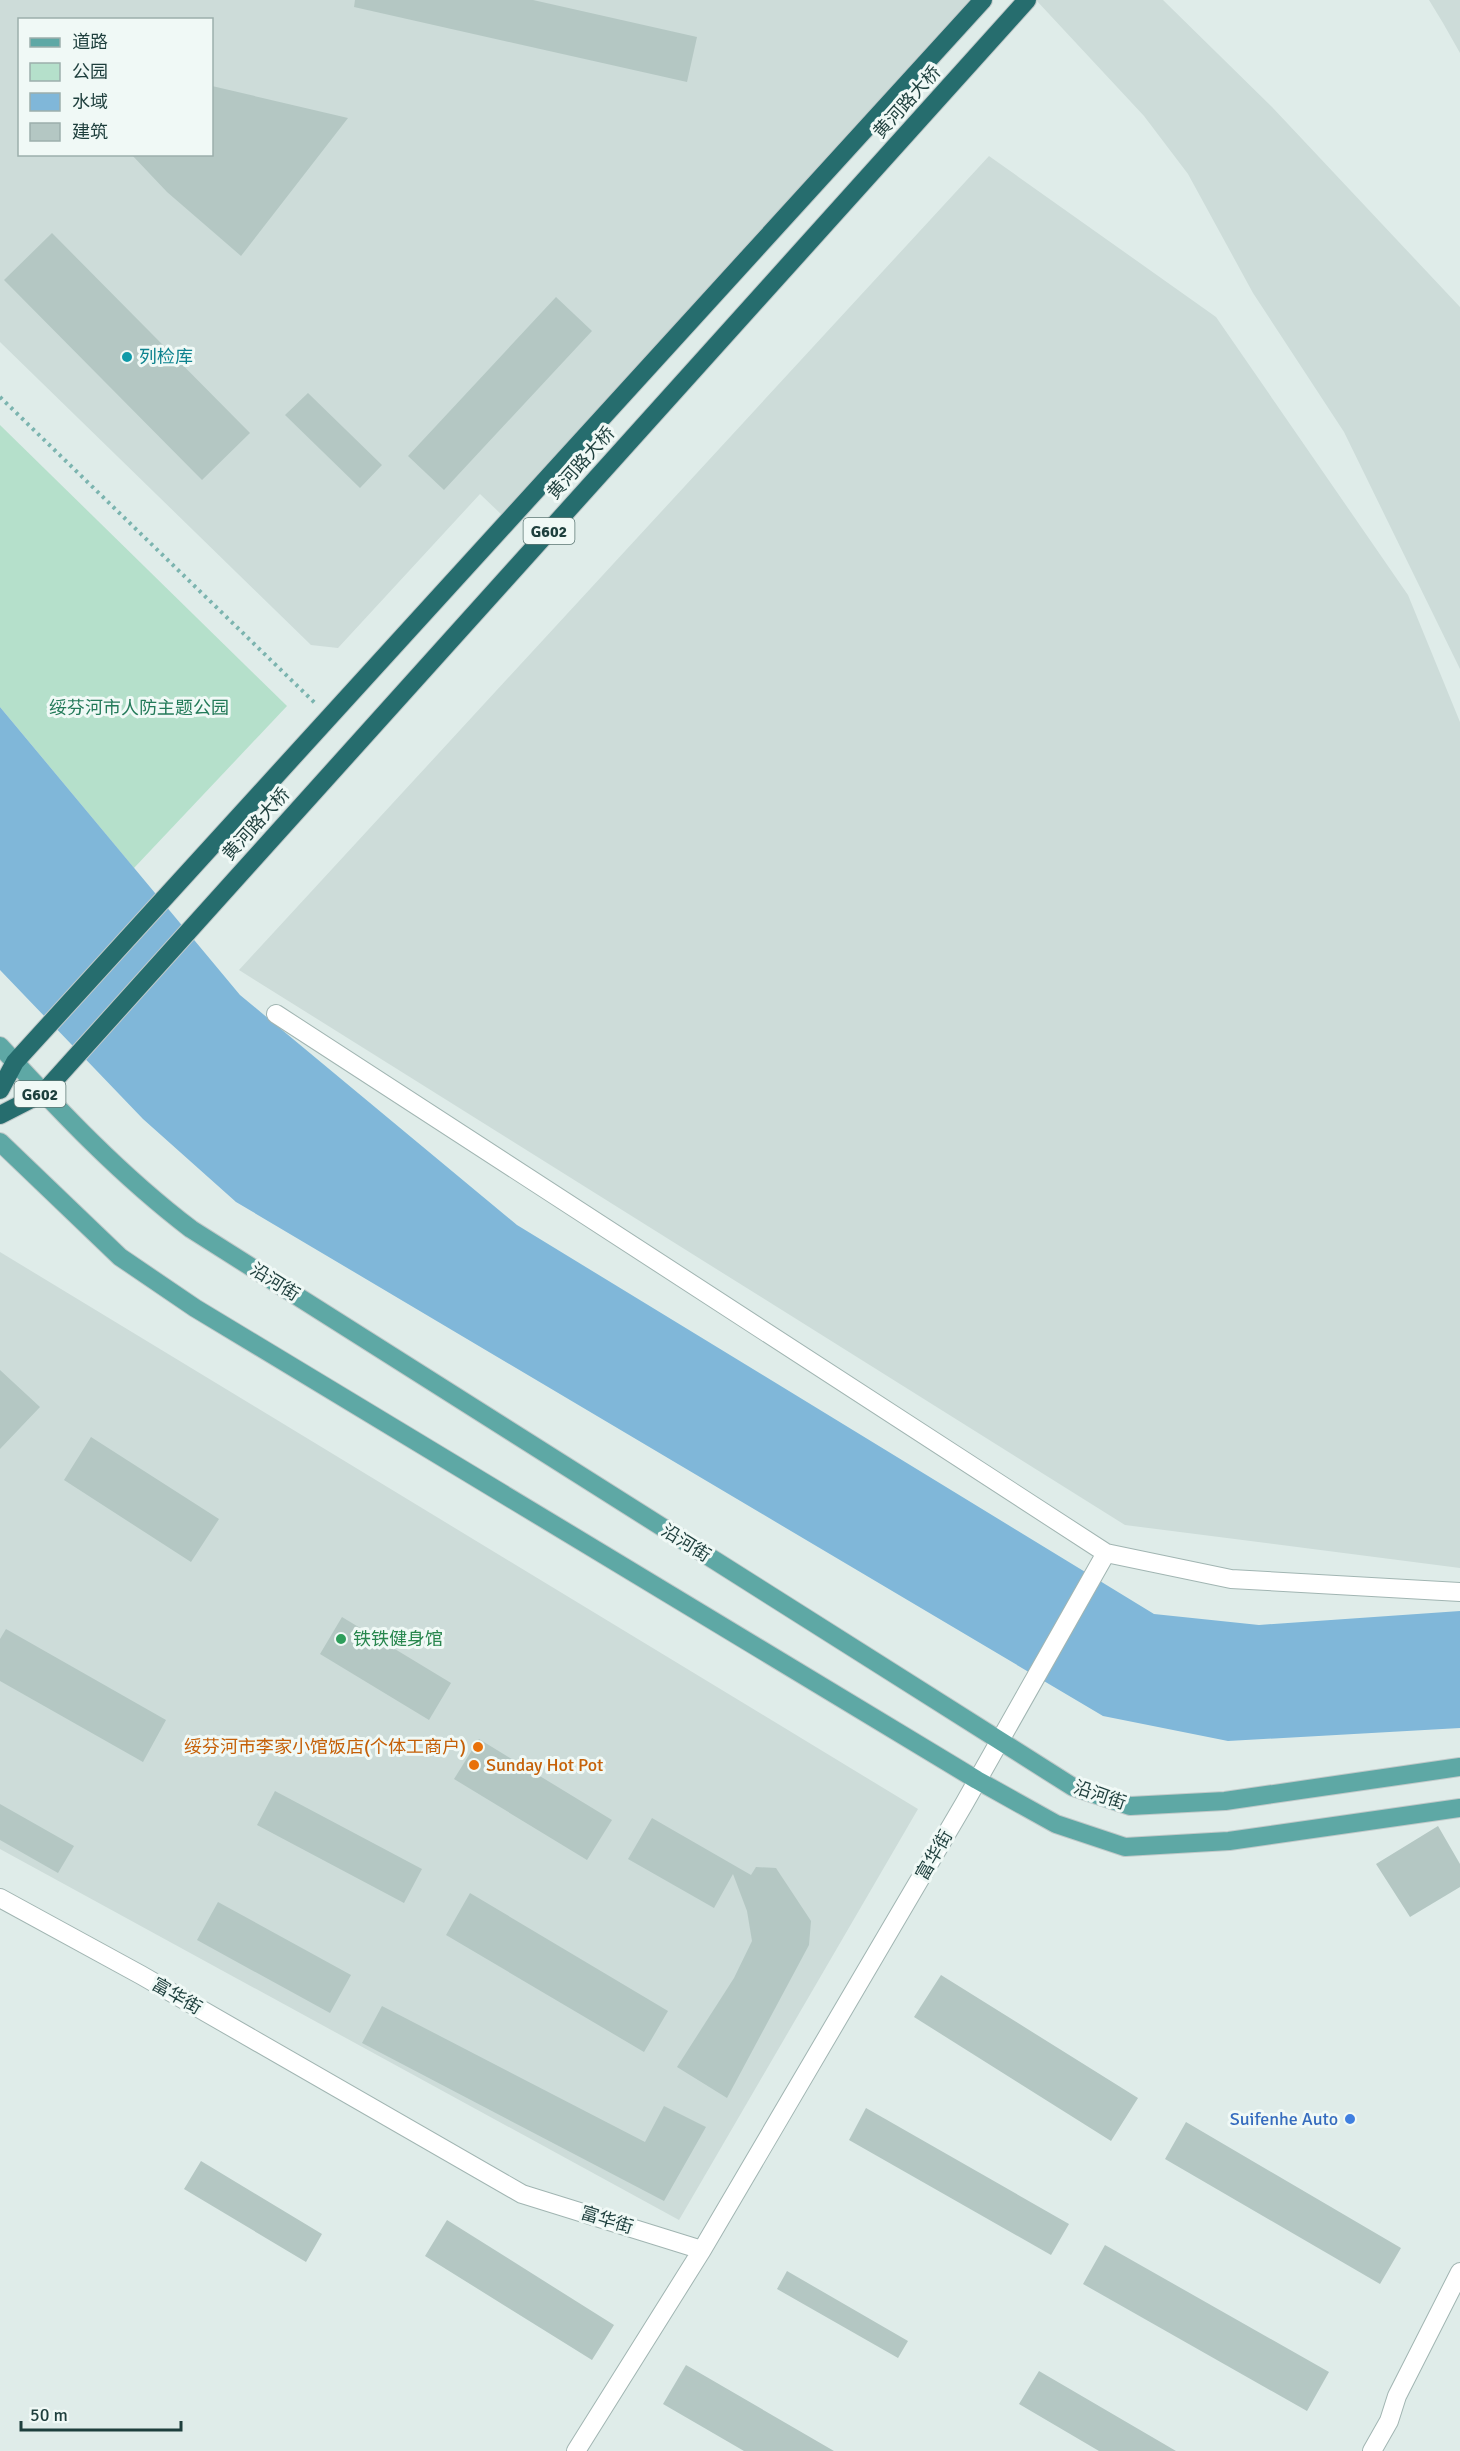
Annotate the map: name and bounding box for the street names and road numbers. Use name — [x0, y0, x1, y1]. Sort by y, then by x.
street label: 黄河路大桥 — [869, 61, 945, 143]
street label: 黄河路大桥 — [543, 422, 619, 504]
road number: G602 — [524, 518, 574, 544]
street label: 黄河路大桥 — [218, 783, 294, 865]
road number: G602 — [15, 1081, 66, 1107]
street label: 沿河街 — [246, 1258, 304, 1306]
street label: 沿河街 — [657, 1519, 715, 1567]
street label: 沿河街 — [1071, 1776, 1129, 1814]
street label: 富华街 — [911, 1826, 957, 1884]
street label: 富华街 — [148, 1973, 206, 2019]
street label: 富华街 — [578, 2202, 636, 2238]

